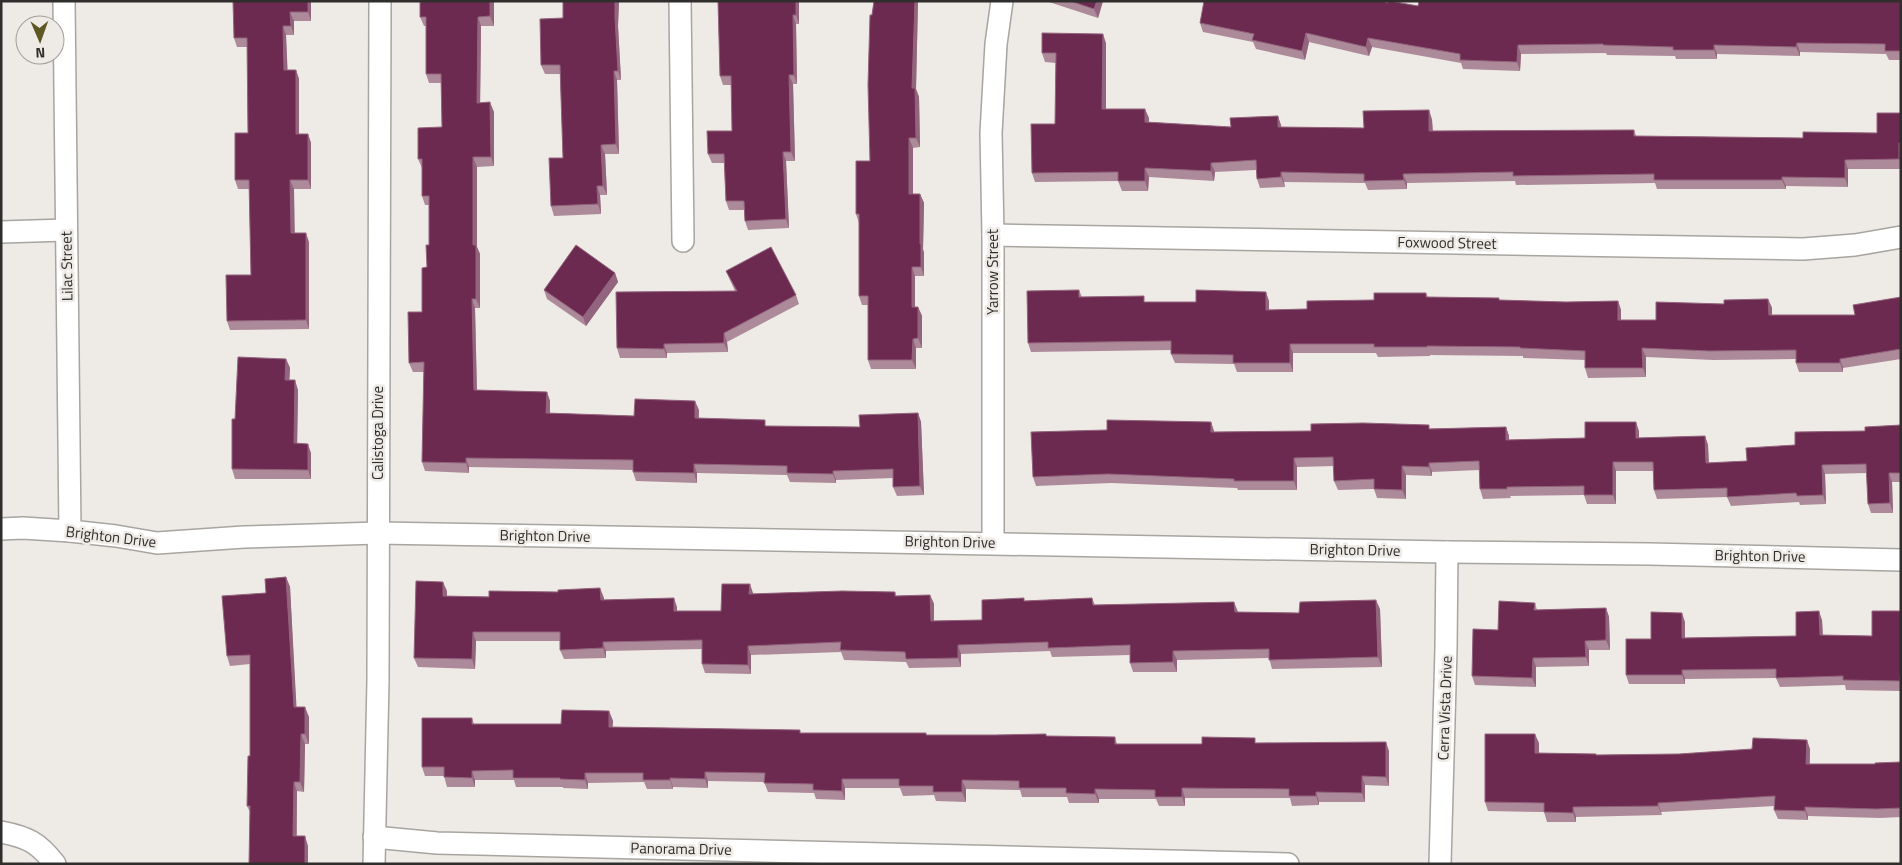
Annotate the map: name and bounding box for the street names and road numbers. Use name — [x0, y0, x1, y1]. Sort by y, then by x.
street label: Yarrow Street — [981, 228, 1004, 315]
street label: Lilac Street — [54, 230, 79, 301]
street label: Foxwood Street — [1397, 230, 1498, 255]
street label: Calistoga Drive — [366, 386, 389, 480]
street label: Brighton Drive — [65, 520, 158, 553]
street label: Brighton Drive — [499, 523, 591, 548]
street label: Brighton Drive — [904, 529, 996, 554]
street label: Brighton Drive — [1309, 537, 1401, 562]
street label: Brighton Drive — [1714, 543, 1806, 568]
street label: Cerra Vista Drive — [1431, 655, 1458, 761]
street label: Panorama Drive — [630, 836, 732, 861]

